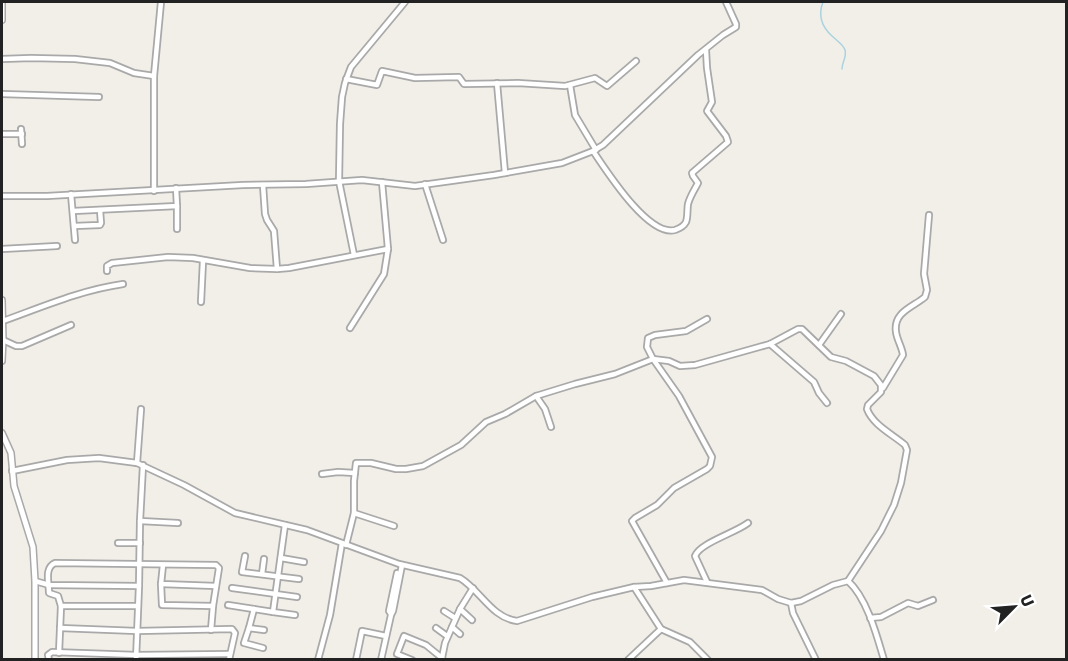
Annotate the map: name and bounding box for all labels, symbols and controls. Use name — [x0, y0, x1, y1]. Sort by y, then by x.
north arrow — [984, 577, 1044, 637]
text: U — [1014, 591, 1040, 611]

